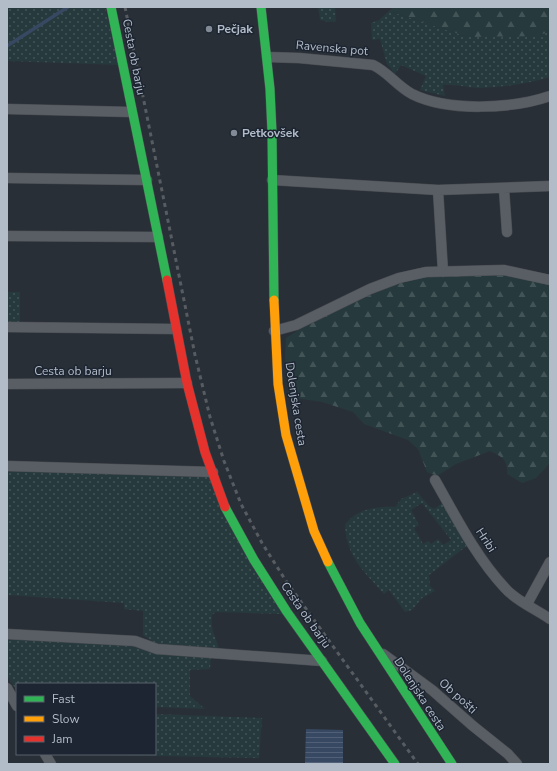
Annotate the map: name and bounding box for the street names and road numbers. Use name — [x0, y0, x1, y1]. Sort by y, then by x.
street label: Cesta ob barju — [119, 17, 149, 97]
street label: Ravenska pot — [295, 37, 370, 59]
street label: Dolenjska cesta — [282, 361, 310, 447]
street label: Cesta ob barju — [34, 363, 112, 379]
street label: Hribi — [472, 525, 500, 555]
street label: Cesta ob barju — [277, 579, 335, 651]
street label: Dolenjska cesta — [390, 654, 450, 734]
street label: Ob pošti — [436, 675, 480, 717]

